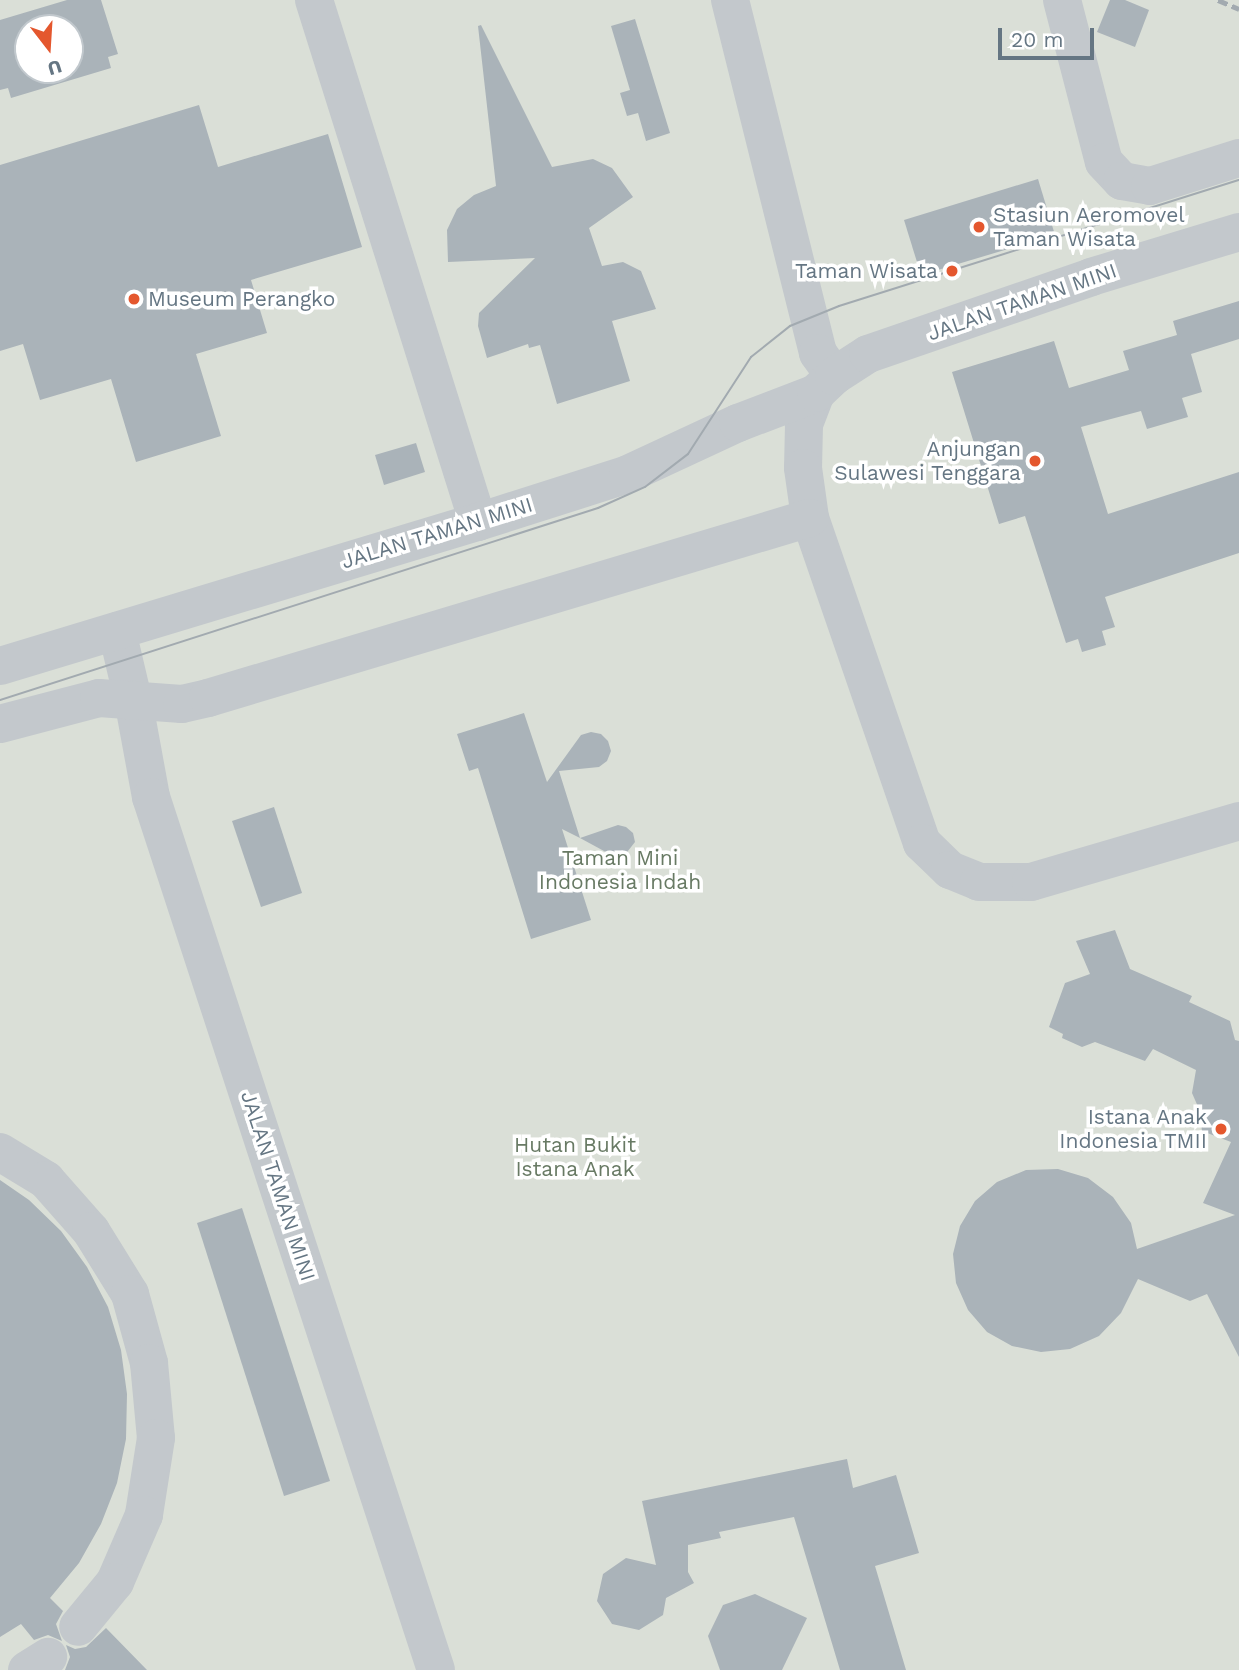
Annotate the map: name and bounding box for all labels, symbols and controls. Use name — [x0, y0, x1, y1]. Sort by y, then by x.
north arrow — [14, 14, 84, 84]
scale bar — [1001, 14, 1097, 58]
text: 20 m — [1011, 27, 1063, 52]
text: U — [45, 55, 65, 81]
place label: Stasiun Aeromovel Taman Wisata — [993, 202, 1186, 252]
marker: Stasiun Aeromovel Taman Wisata — [971, 219, 987, 235]
place label: Taman Wisata — [795, 258, 938, 284]
street label: JALAN TAMAN MINI — [924, 258, 1120, 346]
marker: Taman Wisata — [944, 263, 960, 279]
place label: Museum Perangko — [148, 286, 335, 312]
marker: Museum Perangko — [126, 291, 142, 307]
place label: Anjungan Sulawesi Tenggara — [834, 436, 1021, 486]
marker: Anjungan Sulawesi Tenggara — [1027, 453, 1043, 469]
street label: JALAN TAMAN MINI — [338, 492, 536, 574]
park label: Taman Mini Indonesia Indah — [539, 845, 701, 895]
street label: JALAN TAMAN MINI — [235, 1087, 321, 1285]
place label: Istana Anak Indonesia TMII — [1058, 1104, 1207, 1154]
marker: Istana Anak Indonesia TMII — [1213, 1121, 1229, 1137]
park label: Hutan Bukit Istana Anak — [514, 1132, 636, 1182]

